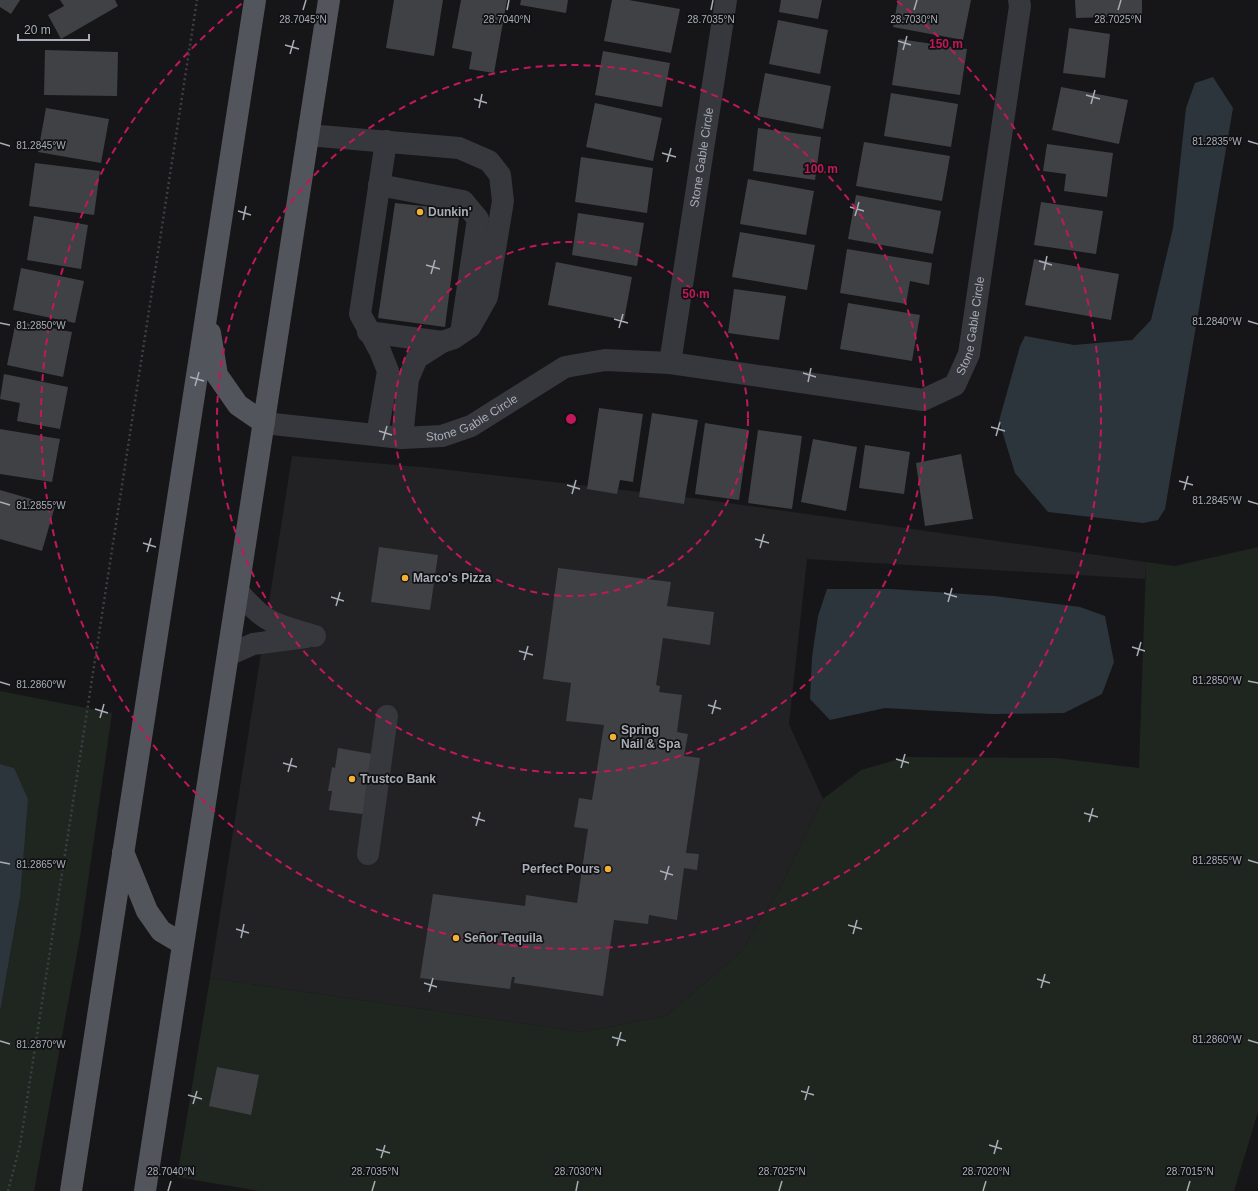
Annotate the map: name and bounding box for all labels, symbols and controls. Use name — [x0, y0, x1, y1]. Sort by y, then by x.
text: 28.7045°N — [279, 14, 327, 25]
text: 28.7040°N — [483, 14, 531, 25]
text: 28.7035°N — [687, 14, 735, 25]
text: 28.7030°N — [890, 14, 938, 25]
text: 28.7025°N — [1094, 14, 1142, 25]
scale bar — [18, 16, 89, 42]
text: 20 m — [24, 23, 51, 37]
text: 150 m — [929, 37, 963, 51]
street label: Stone Gable Circle — [687, 106, 716, 208]
text: 81.2835°W — [1192, 136, 1242, 147]
text: 81.2845°W — [16, 140, 66, 151]
text: 100 m — [804, 162, 838, 176]
place label: Dunkin' — [428, 205, 472, 219]
marker: Dunkin' — [415, 207, 425, 217]
street label: Stone Gable Circle — [953, 275, 987, 378]
text: 50 m — [682, 287, 710, 301]
text: 81.2840°W — [1192, 316, 1242, 327]
text: 81.2850°W — [16, 320, 66, 331]
street label: Stone Gable Circle — [425, 391, 521, 444]
centre of rings — [564, 412, 578, 426]
text: 81.2845°W — [1192, 495, 1242, 506]
text: 81.2855°W — [16, 500, 66, 511]
place label: Marco's Pizza — [413, 571, 492, 585]
marker: Marco's Pizza — [400, 573, 410, 583]
text: 81.2850°W — [1192, 675, 1242, 686]
text: 81.2860°W — [16, 679, 66, 690]
place label: Spring Nail & Spa — [621, 723, 681, 751]
marker: Spring Nail & Spa — [608, 732, 618, 742]
place label: Trustco Bank — [360, 772, 436, 786]
marker: Trustco Bank — [347, 774, 357, 784]
text: 81.2855°W — [1192, 855, 1242, 866]
text: 81.2865°W — [16, 859, 66, 870]
place label: Perfect Pours — [522, 862, 600, 876]
marker: Perfect Pours — [603, 864, 613, 874]
place label: Señor Tequila — [464, 931, 543, 945]
marker: Señor Tequila — [451, 933, 461, 943]
text: 81.2860°W — [1192, 1034, 1242, 1045]
text: 81.2870°W — [16, 1039, 66, 1050]
text: 28.7040°N — [147, 1166, 195, 1177]
text: 28.7035°N — [351, 1166, 399, 1177]
text: 28.7030°N — [554, 1166, 602, 1177]
text: 28.7025°N — [758, 1166, 806, 1177]
text: 28.7020°N — [962, 1166, 1010, 1177]
text: 28.7015°N — [1166, 1166, 1214, 1177]

